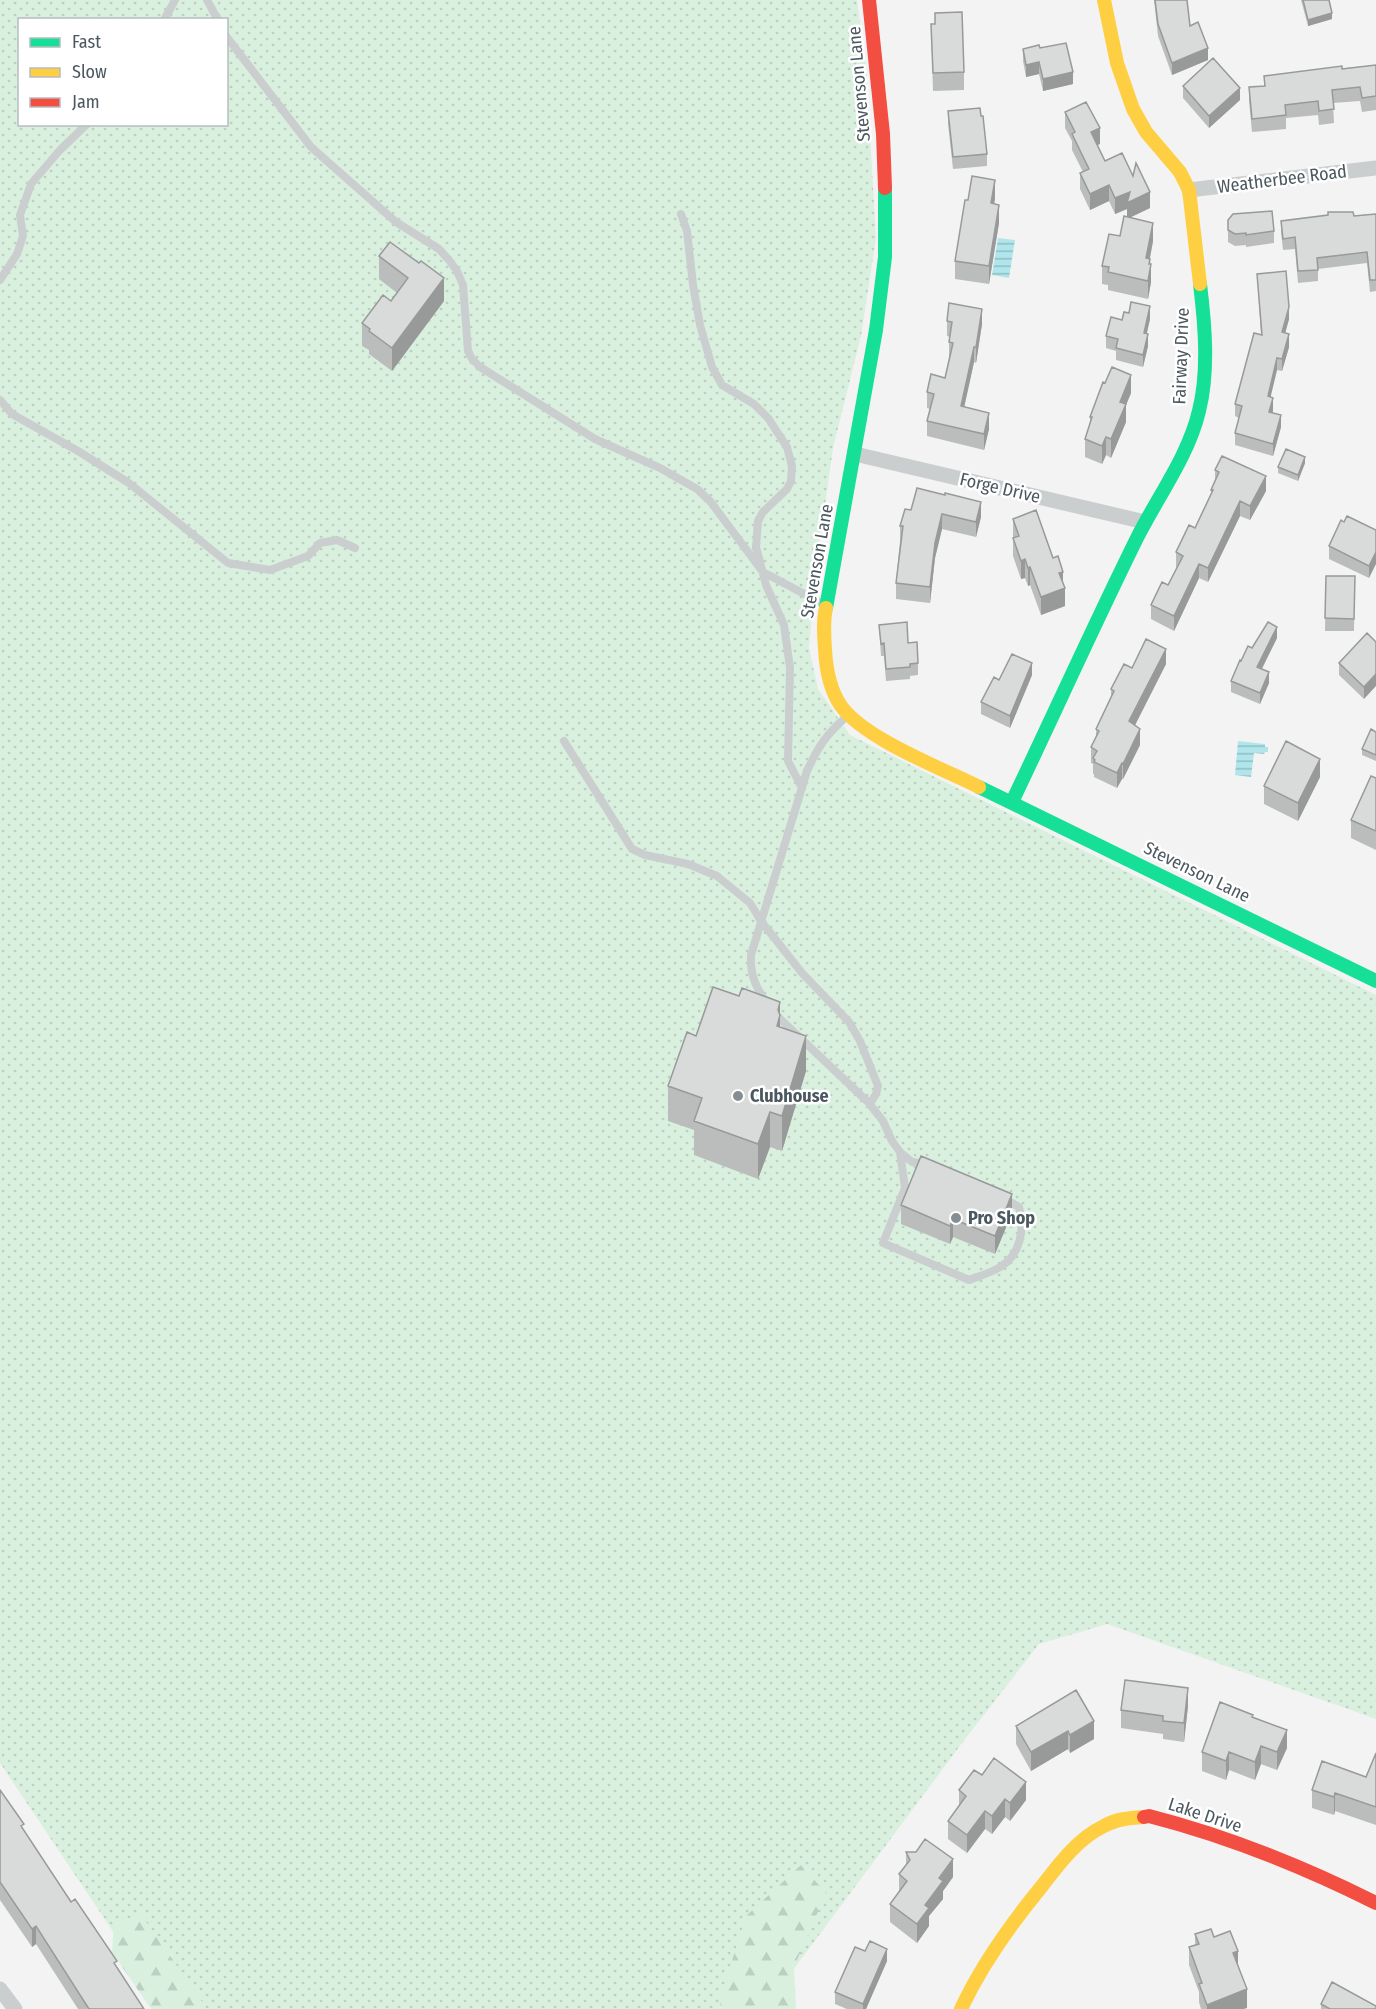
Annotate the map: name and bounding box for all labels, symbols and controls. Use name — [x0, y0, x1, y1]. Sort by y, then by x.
legend — [18, 18, 228, 126]
street label: Stevenson Lane — [843, 25, 875, 143]
text: Fast — [72, 31, 101, 53]
text: Slow — [72, 61, 107, 83]
text: Jam — [72, 91, 100, 113]
street label: Weatherbee Road — [1216, 160, 1348, 198]
street label: Fairway Drive — [1168, 307, 1194, 405]
street label: Forge Drive — [958, 468, 1043, 508]
street label: Stevenson Lane — [796, 502, 838, 620]
street label: Stevenson Lane — [1140, 837, 1254, 907]
place label: Clubhouse — [750, 1085, 829, 1107]
marker: Clubhouse — [731, 1089, 745, 1103]
place label: Pro Shop — [968, 1207, 1035, 1229]
marker: Pro Shop — [949, 1211, 963, 1225]
street label: Lake Drive — [1165, 1793, 1245, 1837]

